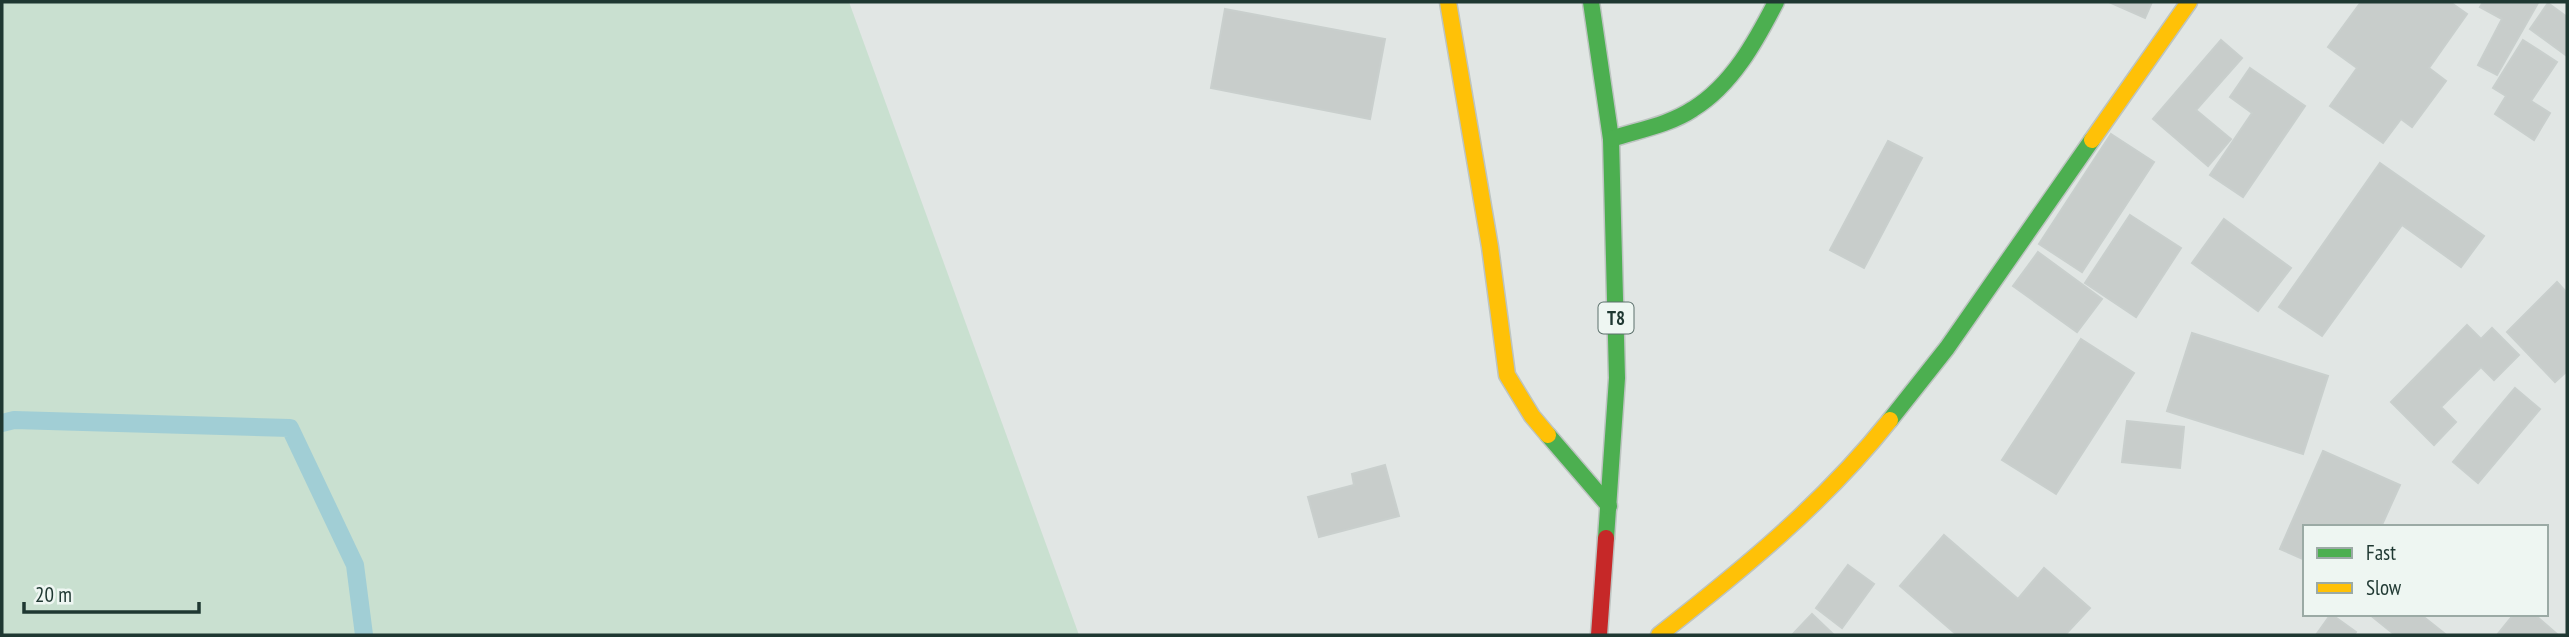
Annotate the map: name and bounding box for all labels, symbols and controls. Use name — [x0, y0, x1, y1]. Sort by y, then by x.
road number: T8 — [1598, 302, 1634, 334]
legend — [2303, 525, 2548, 616]
text: Fast — [2366, 539, 2396, 566]
scale bar — [24, 570, 200, 614]
text: Slow — [2366, 574, 2402, 601]
text: 20 m — [35, 581, 72, 608]

